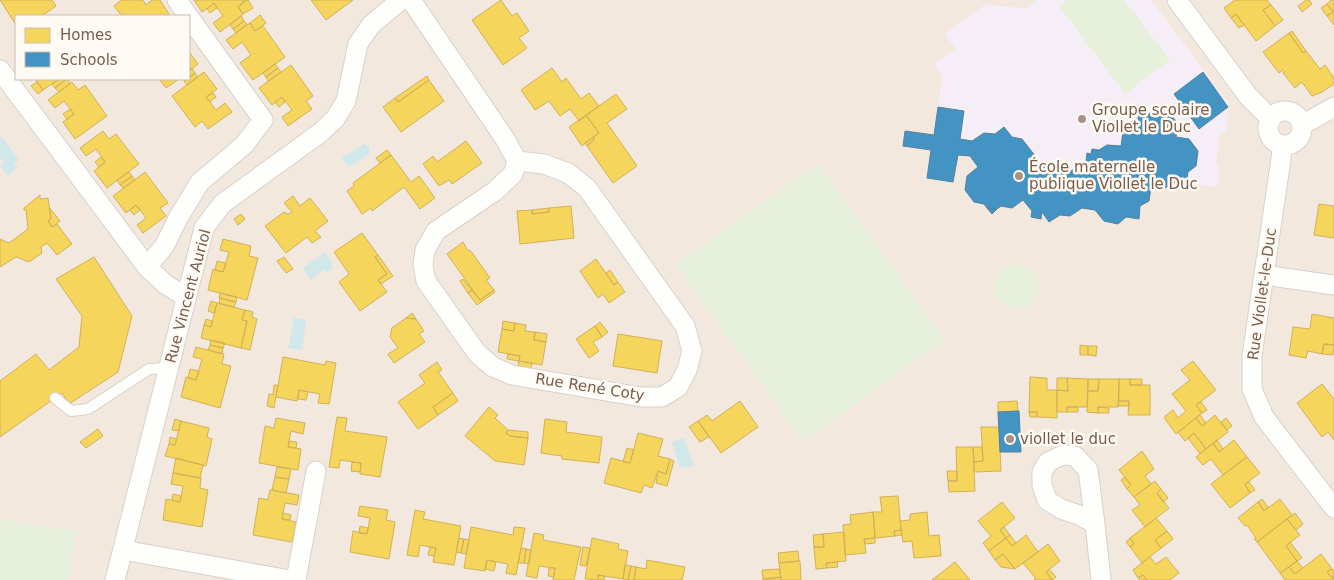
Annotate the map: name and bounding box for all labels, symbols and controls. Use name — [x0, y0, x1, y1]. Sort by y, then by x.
legend — [15, 15, 190, 80]
text: Homes — [60, 26, 112, 44]
text: Schools — [60, 51, 118, 69]
place label: Groupe scolaire Viollet le Duc — [1092, 101, 1210, 136]
marker: Groupe scolaire Viollet le Duc — [1076, 113, 1088, 125]
place label: École maternelle publique Viollet le Duc — [1029, 157, 1198, 193]
marker: École maternelle publique Viollet le Duc — [1013, 170, 1025, 182]
street label: Rue Vincent Auriol — [161, 227, 215, 365]
street label: Rue Viollet-le-Duc — [1244, 227, 1280, 361]
street label: Rue René Coty — [534, 369, 646, 405]
place label: viollet le duc — [1020, 430, 1116, 448]
marker: viollet le duc — [1004, 433, 1016, 445]

